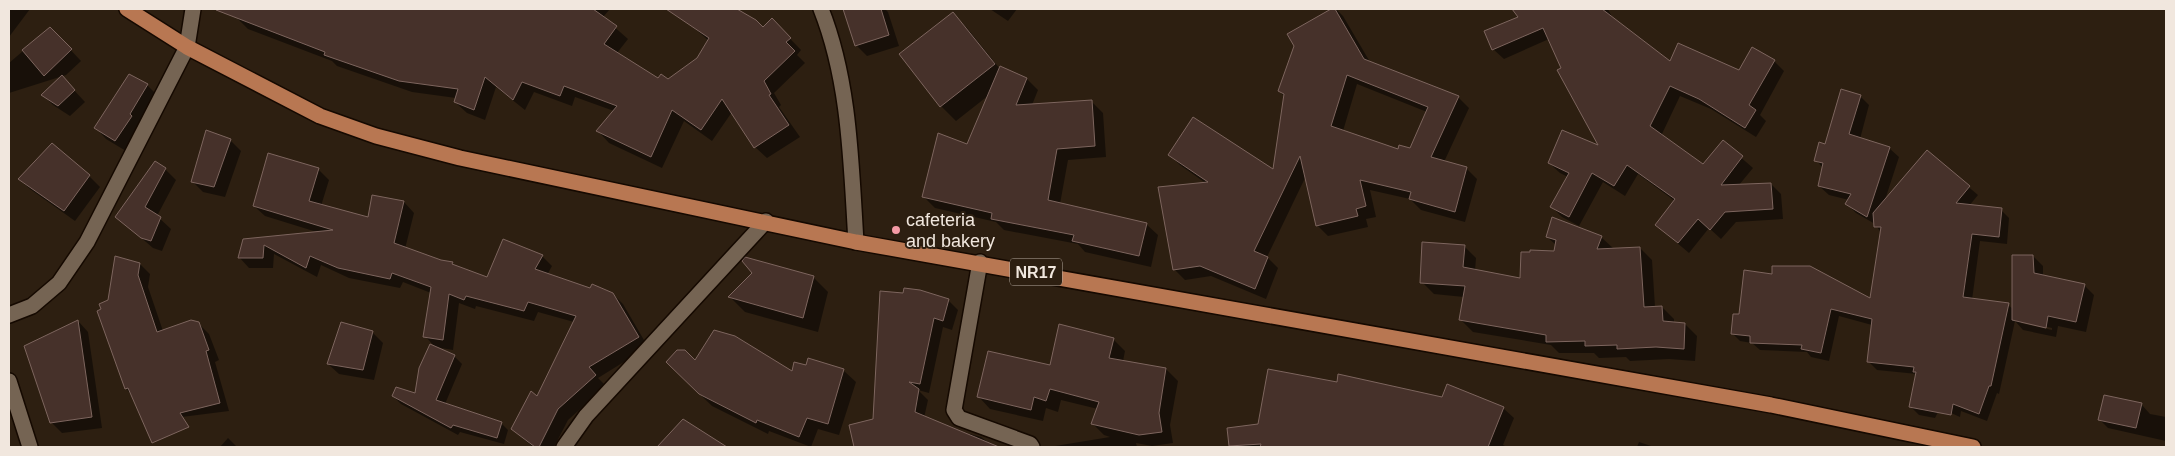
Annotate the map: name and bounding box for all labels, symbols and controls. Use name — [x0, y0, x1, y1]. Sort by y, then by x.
place label: cafeteria and bakery — [906, 210, 995, 251]
marker: cafeteria and bakery — [890, 224, 902, 236]
road number: NR17 — [1010, 258, 1062, 286]

